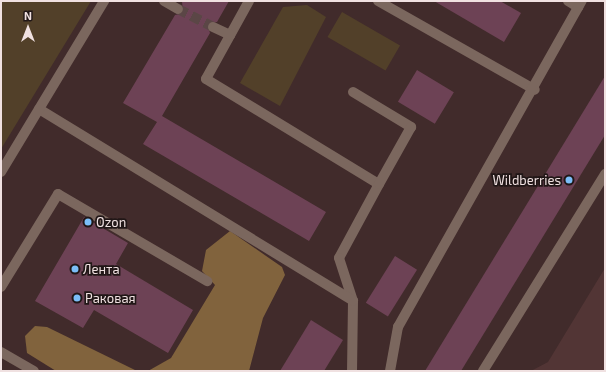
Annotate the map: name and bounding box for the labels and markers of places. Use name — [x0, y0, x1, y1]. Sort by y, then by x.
place label: Wildberries — [493, 172, 561, 188]
marker: Wildberries — [564, 175, 574, 185]
place label: Ozon — [96, 214, 126, 230]
marker: Ozon — [83, 217, 93, 227]
place label: Лента — [83, 261, 120, 277]
marker: Лента — [70, 264, 80, 274]
place label: Раковая — [85, 290, 136, 306]
marker: Раковая — [72, 293, 82, 303]

